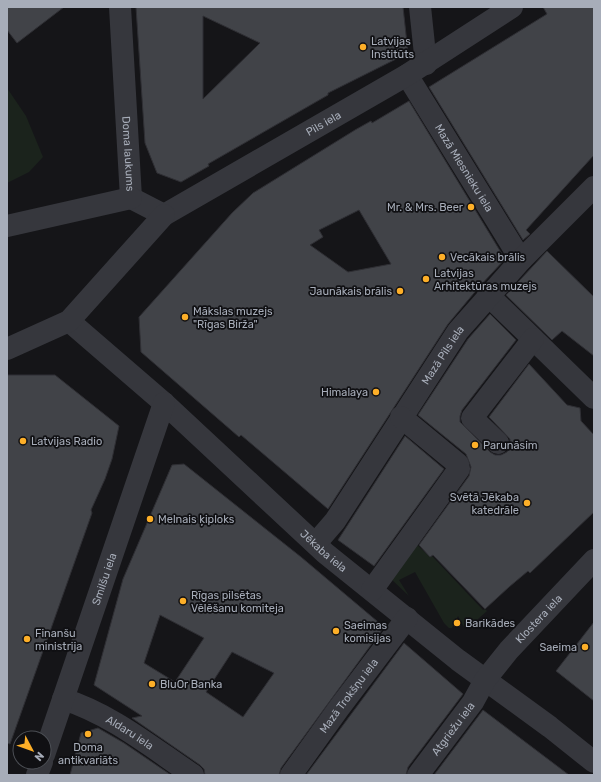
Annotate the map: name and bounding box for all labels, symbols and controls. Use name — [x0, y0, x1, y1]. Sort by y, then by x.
place label: Latvijas Institūts — [371, 35, 414, 61]
marker: Latvijas Institūts — [358, 42, 368, 52]
street label: Pils iela — [303, 108, 343, 138]
street label: Doma laukums — [120, 116, 137, 192]
street label: Mazā Miesnieku iela — [432, 122, 496, 214]
place label: Mr. & Mrs. Beer — [387, 201, 464, 214]
marker: Mr. & Mrs. Beer — [466, 202, 476, 212]
place label: Vecākais brālis — [450, 251, 526, 264]
marker: Vecākais brālis — [437, 252, 447, 262]
place label: Latvijas Arhitektūras muzejs — [434, 267, 537, 293]
marker: Latvijas Arhitektūras muzejs — [421, 274, 431, 284]
place label: Jaunākais brālis — [309, 285, 392, 298]
marker: Jaunākais brālis — [395, 286, 405, 296]
place label: Mākslas muzejs "Rīgas Birža" — [193, 305, 273, 331]
marker: Mākslas muzejs "Rīgas Birža" — [180, 312, 190, 322]
street label: Mazā Pils iela — [419, 323, 466, 387]
place label: Himalaya — [321, 386, 368, 399]
marker: Himalaya — [371, 387, 381, 397]
place label: Latvijas Radio — [31, 435, 102, 448]
marker: Latvijas Radio — [18, 436, 28, 446]
place label: Parunāsim — [483, 439, 538, 452]
marker: Parunāsim — [470, 440, 480, 450]
place label: Svētā Jēkaba katedrāle — [450, 491, 519, 517]
marker: Svētā Jēkaba katedrāle — [522, 498, 532, 508]
place label: Melnais ķiploks — [158, 513, 235, 526]
marker: Melnais ķiploks — [145, 514, 155, 524]
street label: Jēkaba iela — [298, 527, 350, 575]
street label: Smilšu iela — [89, 551, 119, 607]
place label: Rīgas pilsētas Vēlēšanu komiteja — [191, 589, 284, 615]
street label: Klostera iela — [513, 592, 565, 646]
marker: Rīgas pilsētas Vēlēšanu komiteja — [178, 596, 188, 606]
place label: Barikādes — [465, 617, 516, 630]
marker: Barikādes — [452, 618, 462, 628]
place label: Saeimas komisijas — [344, 619, 391, 645]
marker: Saeimas komisijas — [331, 626, 341, 636]
place label: Finanšu ministrija — [35, 627, 82, 653]
marker: Finanšu ministrija — [22, 634, 32, 644]
place label: Saeima — [539, 641, 577, 654]
marker: Saeima — [580, 642, 590, 652]
street label: Mazā Trokšņu iela — [317, 656, 381, 736]
place label: BluOr Banka — [160, 678, 222, 691]
marker: BluOr Banka — [147, 679, 157, 689]
street label: Atgriežu iela — [429, 699, 477, 758]
street label: Aldaru iela — [104, 713, 156, 752]
marker: Doma antikvariāts — [83, 729, 93, 739]
north arrow — [12, 730, 52, 770]
place label: Doma antikvariāts — [58, 741, 118, 767]
text: N — [32, 749, 47, 764]

